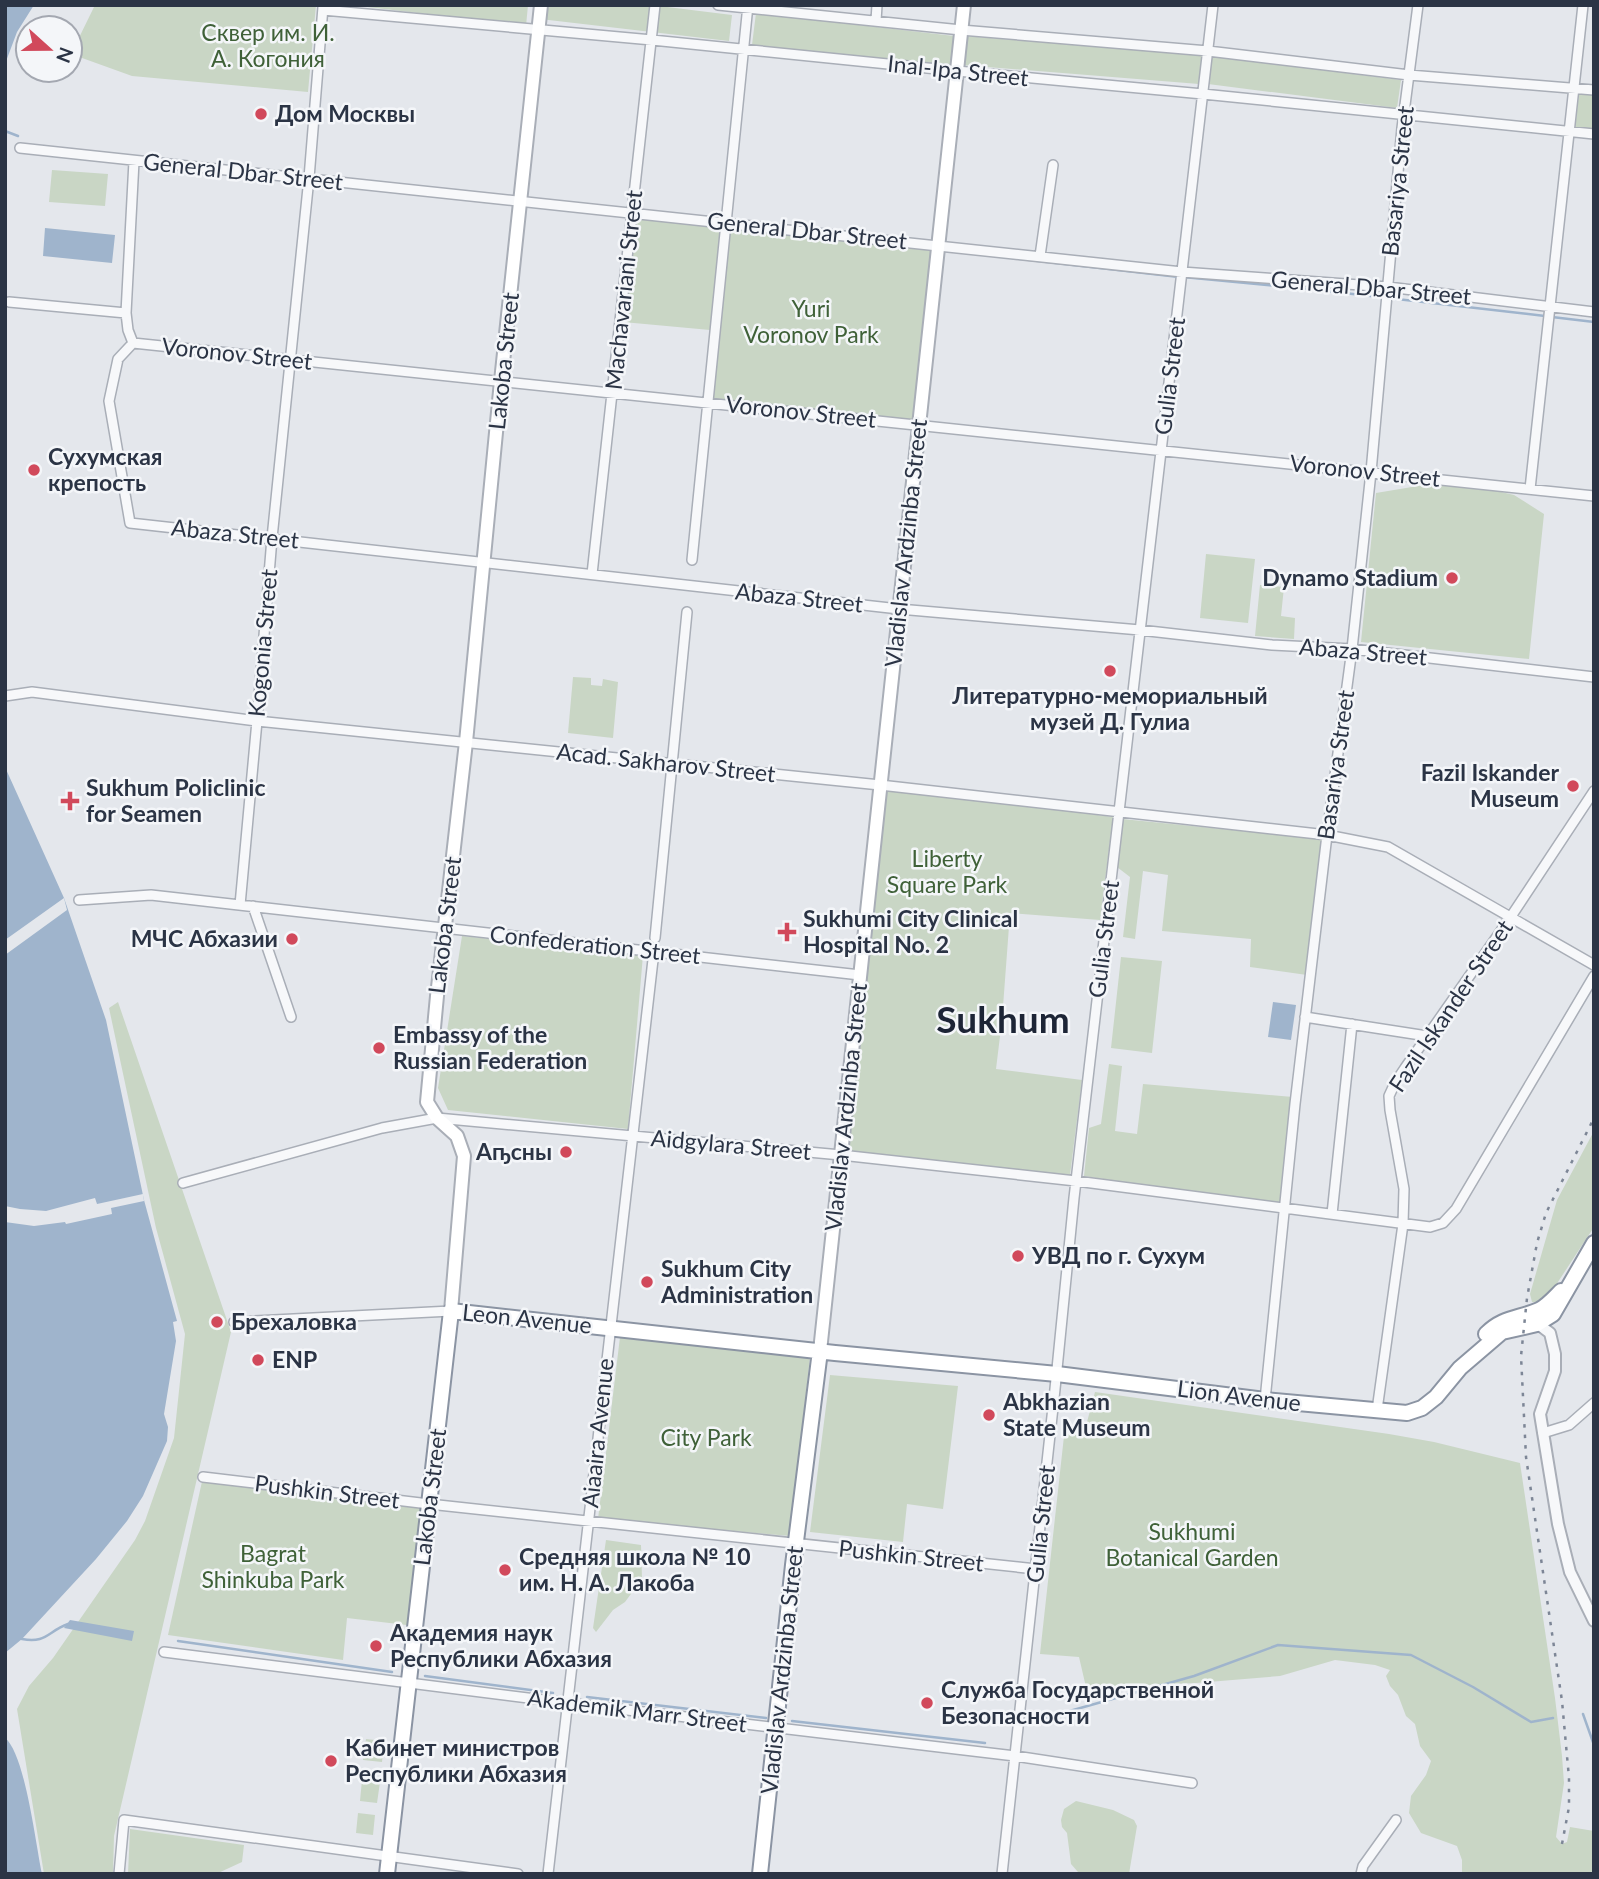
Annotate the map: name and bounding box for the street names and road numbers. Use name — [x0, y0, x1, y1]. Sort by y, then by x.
street label: Inal-Ipa Street — [886, 49, 1031, 91]
street label: Basariya Street — [1375, 104, 1419, 257]
street label: General Dbar Street — [142, 147, 345, 195]
street label: Machavariani Street — [599, 188, 647, 391]
street label: General Dbar Street — [706, 206, 909, 254]
street label: General Dbar Street — [1270, 264, 1473, 310]
street label: Lakoba Street — [482, 290, 524, 431]
street label: Gulia Street — [1148, 315, 1190, 436]
street label: Voronov Street — [160, 331, 314, 375]
street label: Voronov Street — [724, 389, 878, 433]
street label: Vladislav Ardzinba Street — [878, 417, 932, 668]
street label: Voronov Street — [1288, 448, 1442, 492]
street label: Abaza Street — [170, 512, 301, 554]
street label: Kogonia Street — [242, 567, 282, 718]
street label: Abaza Street — [734, 576, 865, 618]
street label: Abaza Street — [1298, 631, 1429, 671]
street label: Basariya Street — [1311, 687, 1359, 842]
street label: Acad. Sakharov Street — [555, 737, 778, 788]
street label: Lakoba Street — [422, 854, 466, 995]
street label: Gulia Street — [1082, 878, 1124, 999]
street label: Fazil Iskander Street — [1382, 914, 1519, 1097]
street label: Confederation Street — [488, 919, 703, 969]
street label: Vladislav Ardzinba Street — [818, 981, 872, 1232]
street label: Aidgylara Street — [650, 1123, 813, 1165]
street label: Leon Avenue — [461, 1297, 593, 1339]
street label: Aiaaira Avenue — [575, 1357, 619, 1509]
street label: Lion Avenue — [1176, 1374, 1303, 1416]
street label: Lakoba Street — [407, 1426, 451, 1567]
street label: Gulia Street — [1020, 1463, 1060, 1584]
street label: Pushkin Street — [253, 1468, 402, 1514]
street label: Pushkin Street — [837, 1533, 986, 1577]
street label: Vladislav Ardzinba Street — [754, 1544, 808, 1795]
street label: Akademik Marr Street — [526, 1683, 749, 1737]

